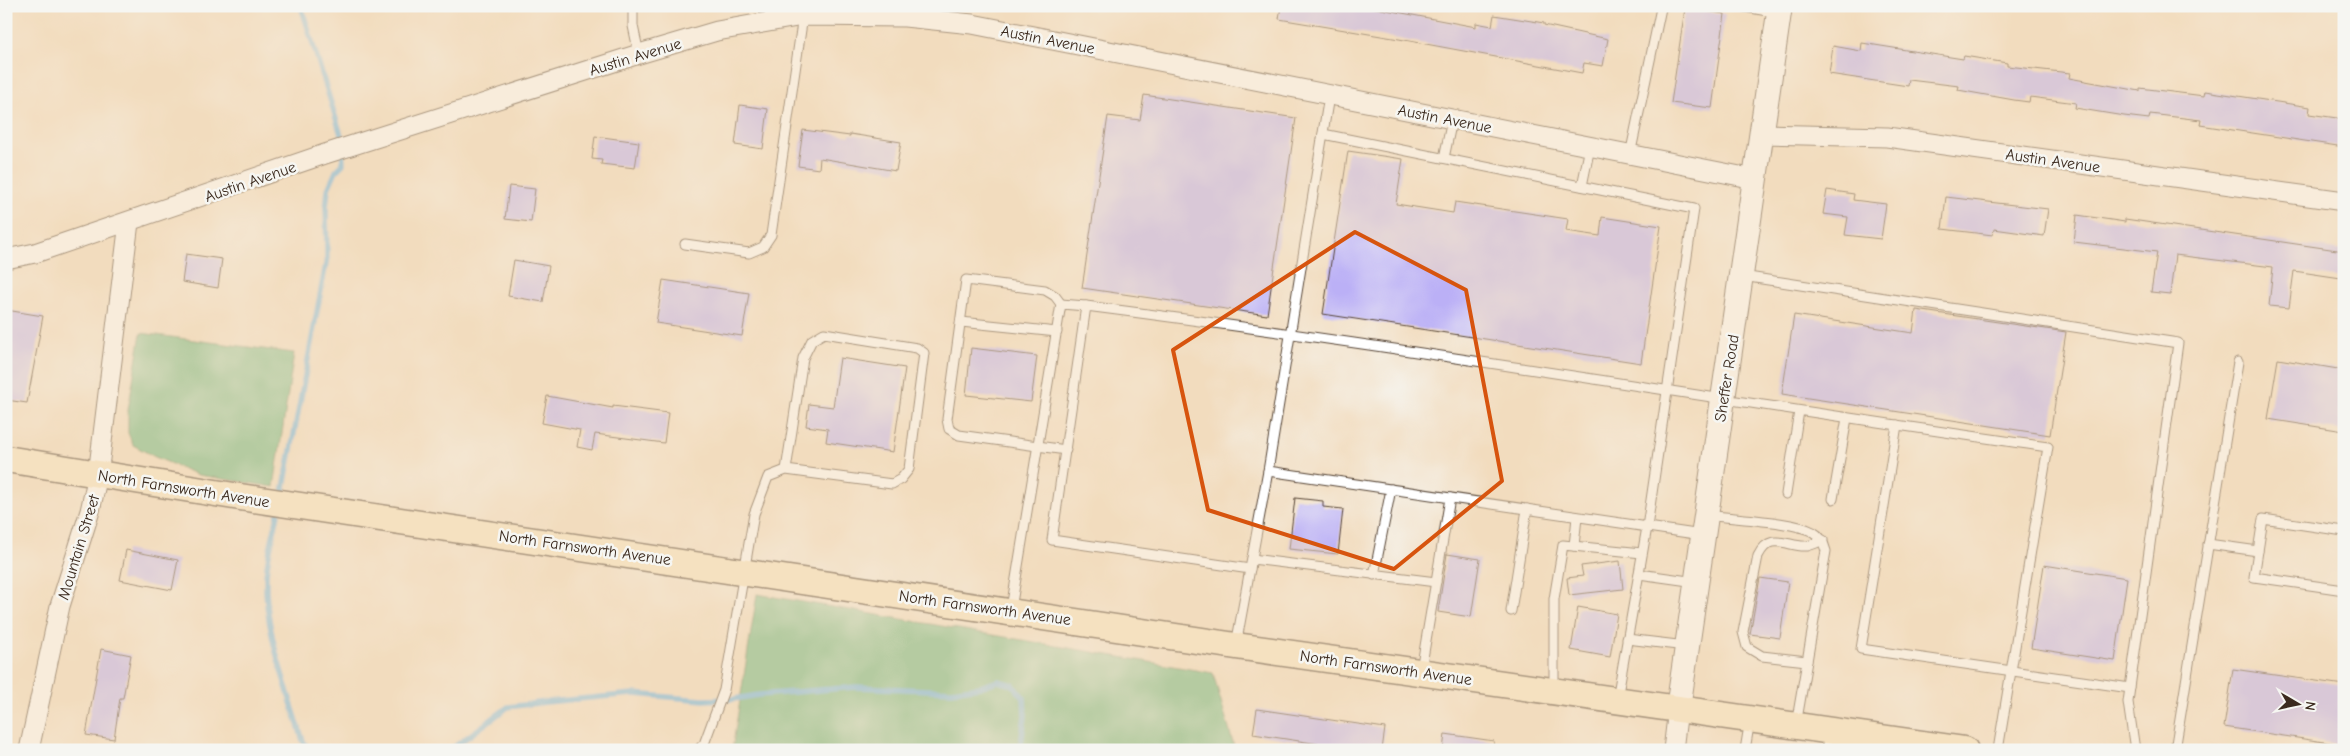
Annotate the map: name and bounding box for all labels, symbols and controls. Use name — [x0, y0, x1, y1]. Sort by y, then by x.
street label: Austin Avenue — [999, 22, 1096, 58]
street label: Austin Avenue — [587, 34, 683, 79]
street label: Austin Avenue — [1396, 101, 1493, 137]
street label: Austin Avenue — [2004, 145, 2101, 177]
street label: Austin Avenue — [202, 158, 298, 206]
street label: Sheffer Road — [1711, 333, 1743, 423]
street label: North Farnsworth Avenue — [97, 467, 271, 511]
street label: Mountain Street — [54, 492, 104, 602]
street label: North Farnsworth Avenue — [498, 527, 672, 569]
street label: North Farnsworth Avenue — [898, 587, 1072, 629]
street label: North Farnsworth Avenue — [1299, 647, 1473, 689]
north arrow — [2272, 678, 2322, 728]
text: N — [2301, 700, 2319, 712]

